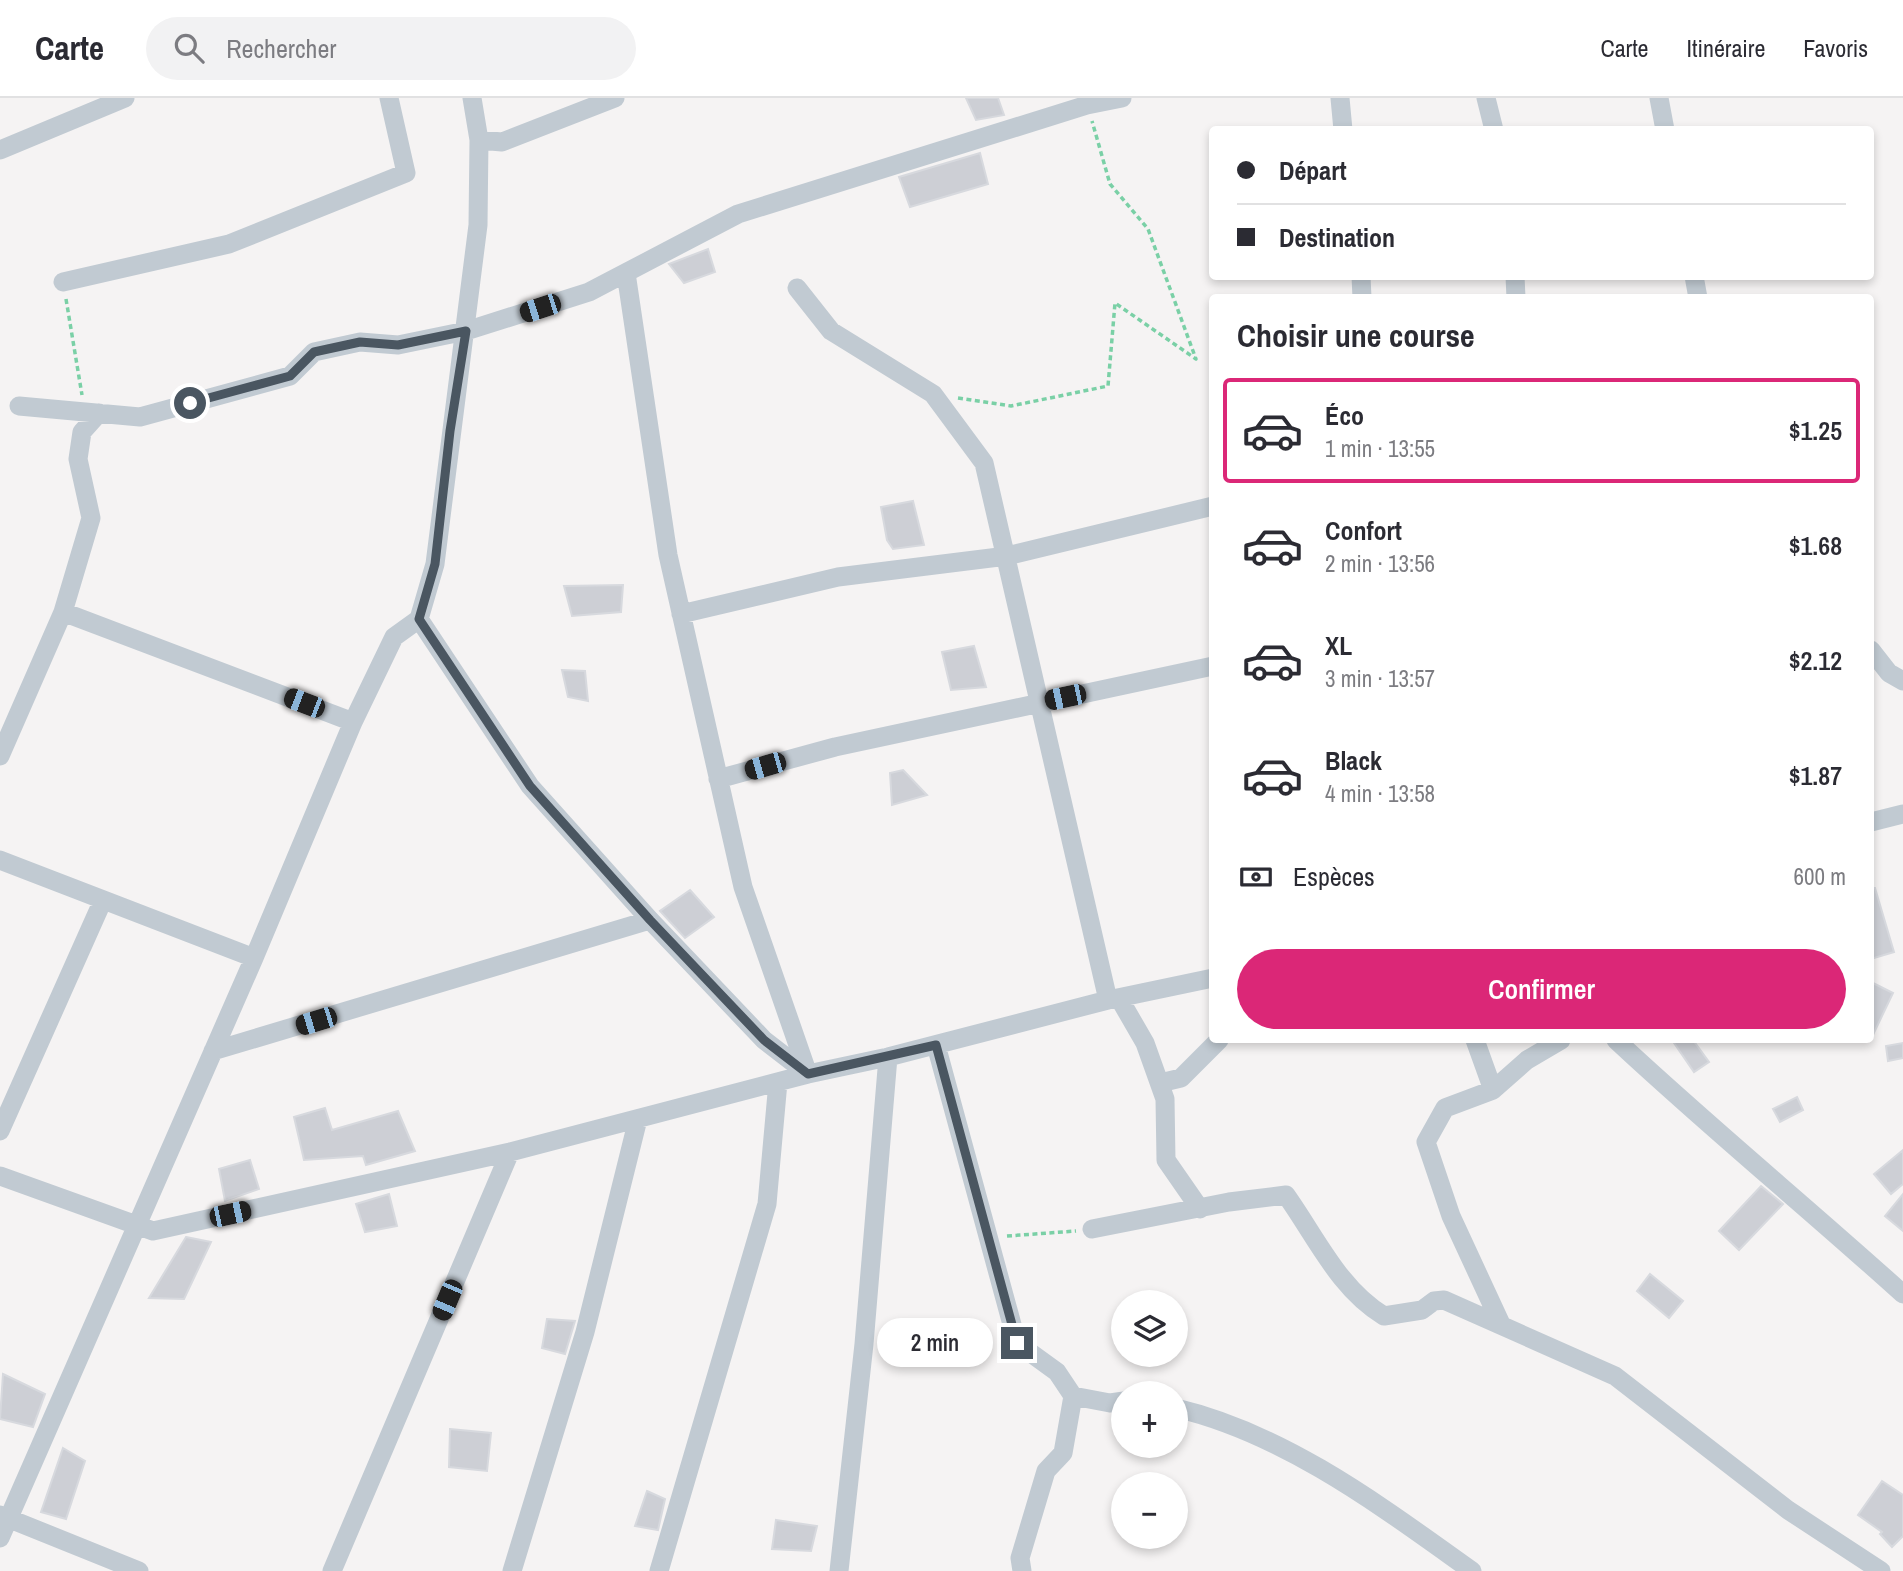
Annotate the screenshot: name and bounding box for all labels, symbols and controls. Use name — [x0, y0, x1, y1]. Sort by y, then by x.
search box — [146, 17, 636, 80]
text: Carte — [35, 26, 104, 70]
icon: search — [170, 29, 208, 67]
text: Rechercher — [226, 31, 336, 66]
text: Carte — [1600, 32, 1649, 64]
text: Itinéraire — [1687, 32, 1765, 64]
text: Favoris — [1803, 32, 1868, 64]
text: Départ — [1279, 153, 1347, 188]
text: Destination — [1279, 220, 1395, 255]
car — [517, 292, 564, 324]
text: Choisir une course — [1237, 314, 1475, 357]
route start — [174, 387, 206, 419]
text: Éco — [1325, 398, 1364, 433]
icon: car — [1241, 399, 1304, 462]
text: $1.25 — [1789, 413, 1842, 448]
text: 1 min · 13:55 — [1325, 433, 1435, 464]
text: Confort — [1325, 513, 1402, 548]
icon: car — [1241, 514, 1304, 577]
text: $1.68 — [1789, 528, 1842, 563]
text: 2 min · 13:56 — [1325, 548, 1435, 579]
text: XL — [1325, 628, 1352, 663]
icon: car — [1241, 629, 1304, 692]
text: $2.12 — [1789, 643, 1842, 678]
text: 3 min · 13:57 — [1325, 663, 1435, 694]
car — [1043, 682, 1088, 712]
car — [281, 686, 328, 720]
text: Black — [1325, 743, 1382, 778]
icon: car — [1241, 744, 1304, 807]
car — [742, 750, 789, 782]
text: $1.87 — [1789, 758, 1842, 793]
text: 4 min · 13:58 — [1325, 778, 1435, 809]
icon: cash — [1237, 858, 1275, 896]
text: Espèces — [1293, 859, 1375, 894]
text: 600 m — [1794, 861, 1846, 892]
button: Confirmer — [1237, 949, 1846, 1029]
car — [293, 1005, 340, 1037]
car — [208, 1199, 253, 1229]
car — [430, 1277, 465, 1323]
map controls — [1111, 1290, 1188, 1549]
button: layers — [1111, 1290, 1188, 1367]
callout: 2 min — [877, 1318, 992, 1368]
text: 2 min — [911, 1327, 959, 1358]
route end — [1001, 1327, 1033, 1359]
button: + — [1111, 1381, 1188, 1458]
button: − — [1111, 1472, 1188, 1549]

